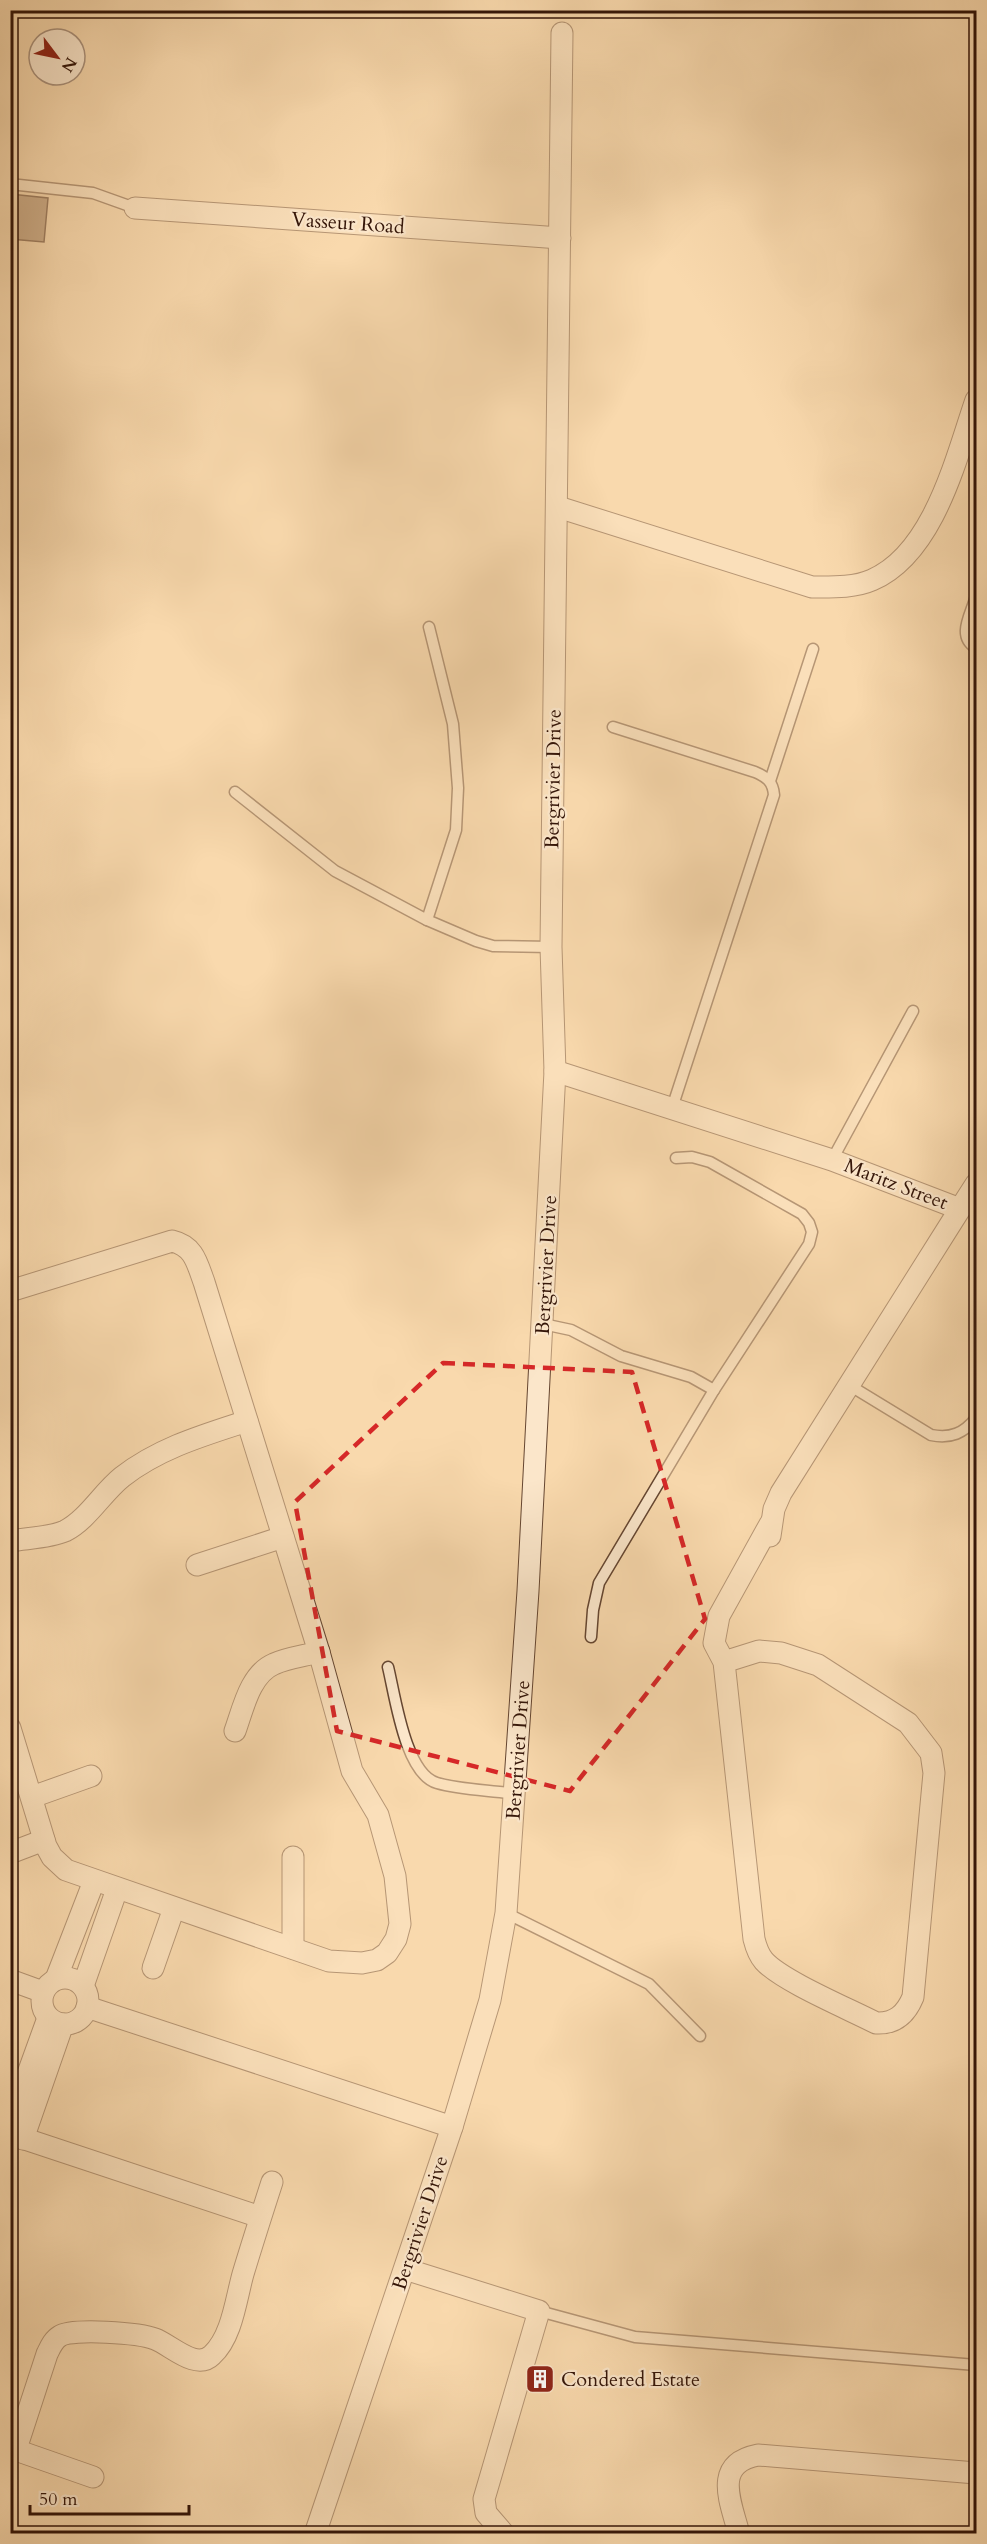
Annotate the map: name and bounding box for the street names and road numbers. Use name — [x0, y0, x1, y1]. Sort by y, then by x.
street label: Vasseur Road — [290, 206, 406, 240]
street label: Bergrivier Drive — [538, 709, 568, 849]
street label: Maritz Street — [840, 1152, 952, 1216]
street label: Bergrivier Drive — [529, 1194, 563, 1336]
street label: Bergrivier Drive — [500, 1679, 536, 1821]
street label: Bergrivier Drive — [386, 2152, 454, 2294]

